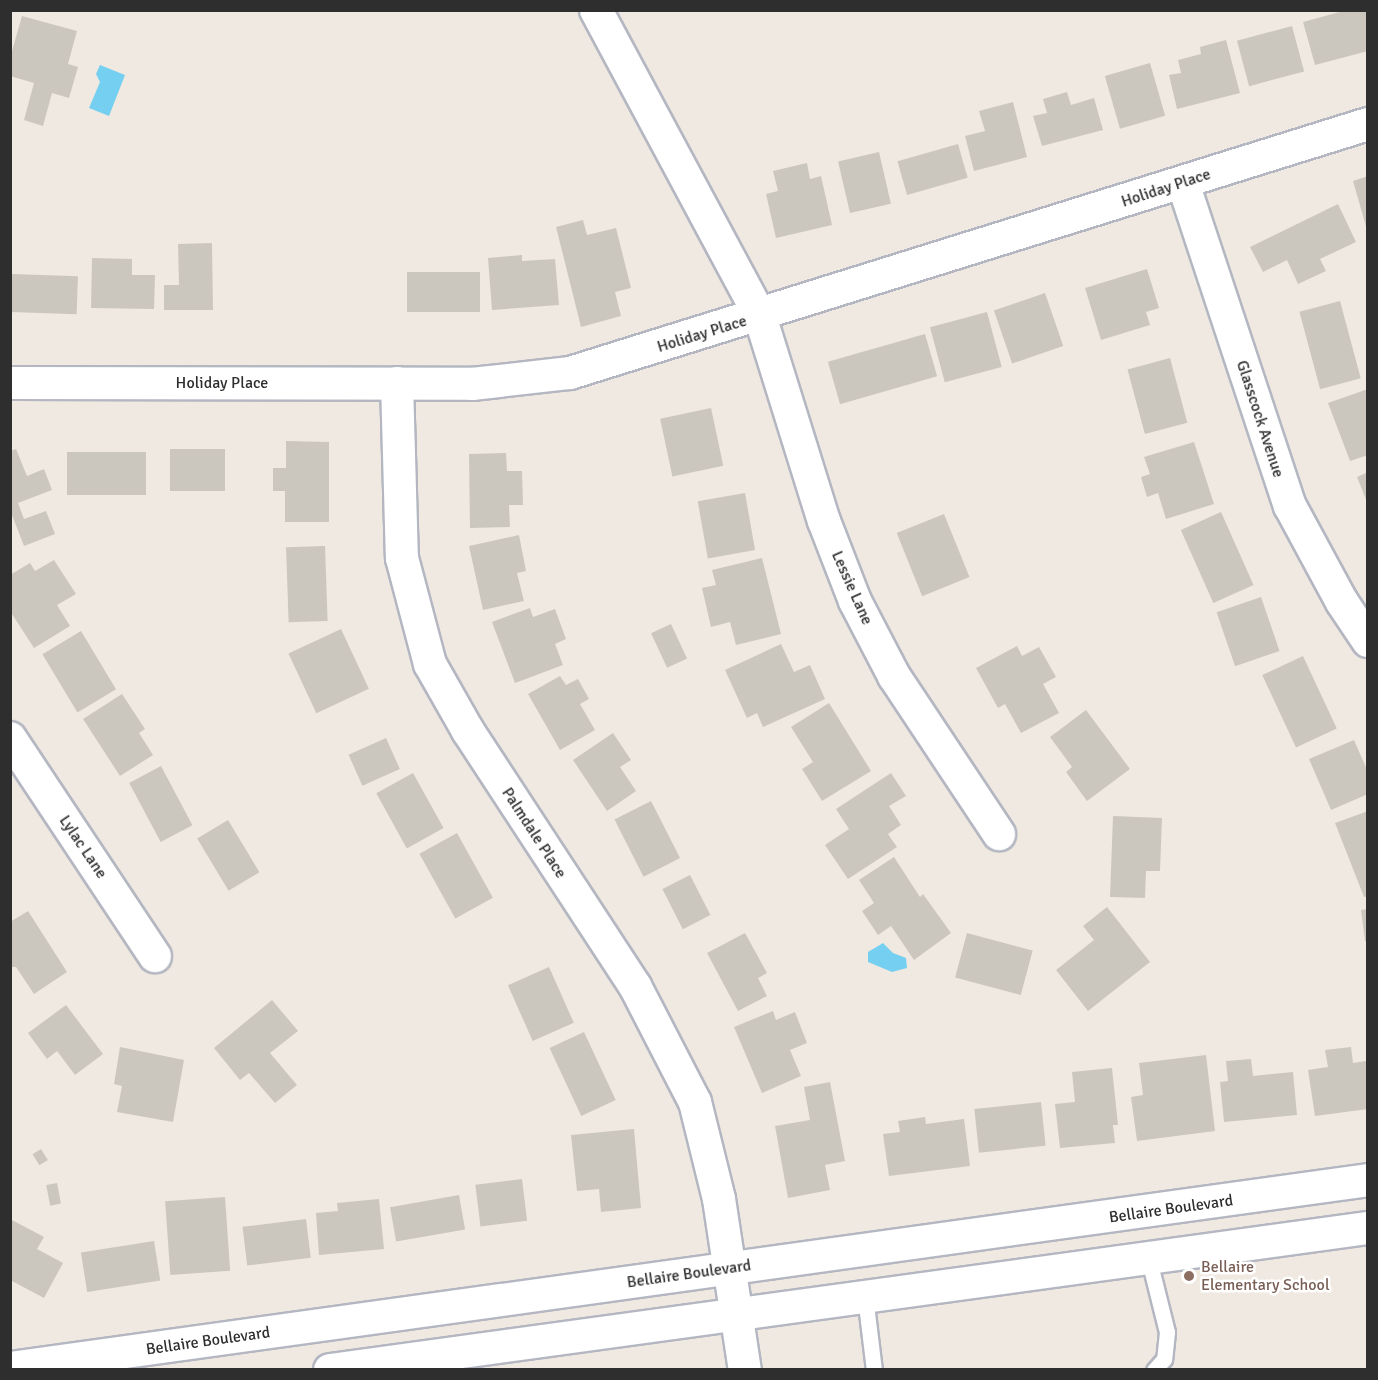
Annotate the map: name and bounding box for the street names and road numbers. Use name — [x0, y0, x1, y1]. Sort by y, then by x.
street label: Holiday Place — [1119, 165, 1213, 211]
street label: Holiday Place — [655, 311, 749, 357]
street label: Glasscock Avenue — [1232, 358, 1288, 480]
street label: Holiday Place — [176, 373, 268, 393]
street label: Lessie Lane — [827, 548, 877, 628]
street label: Palmdale Place — [498, 784, 570, 882]
street label: Lylac Lane — [55, 812, 111, 882]
street label: Bellaire Boulevard — [1108, 1191, 1234, 1227]
street label: Bellaire Boulevard — [626, 1256, 752, 1292]
street label: Bellaire Boulevard — [145, 1323, 271, 1359]

